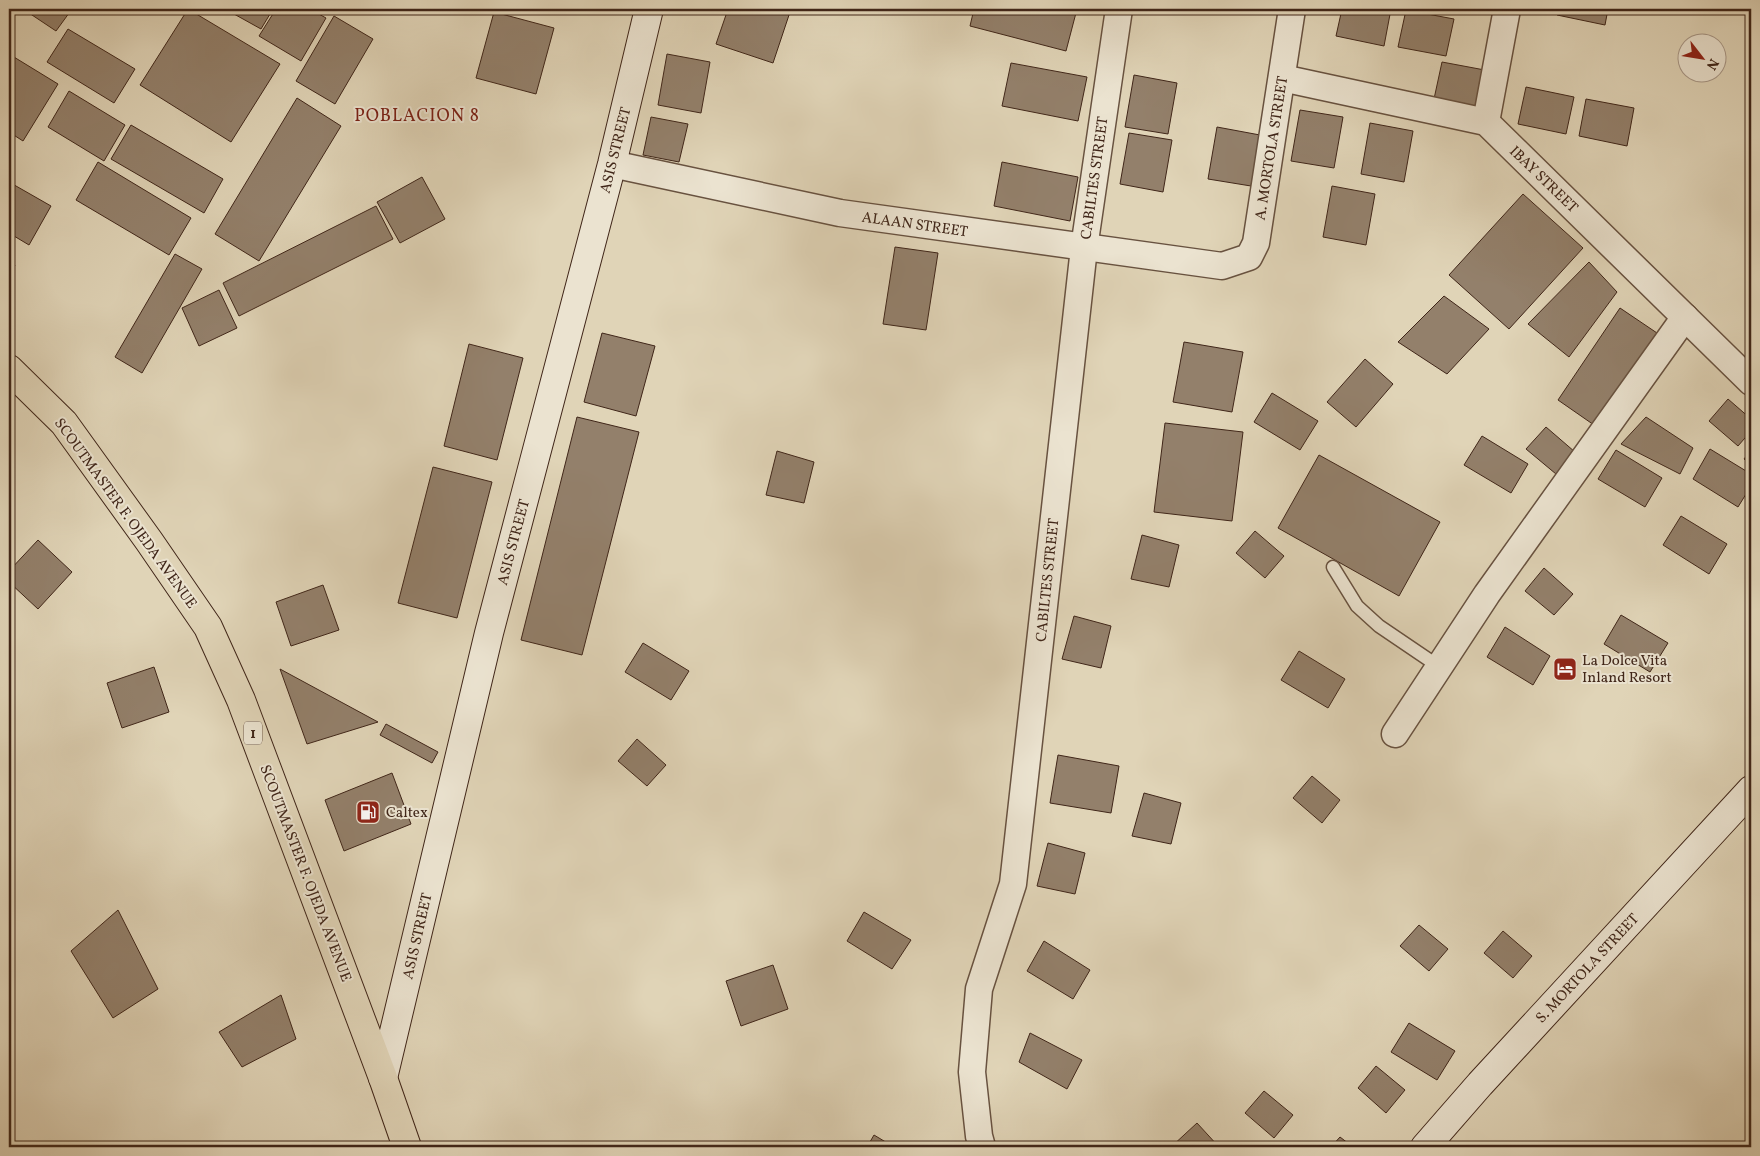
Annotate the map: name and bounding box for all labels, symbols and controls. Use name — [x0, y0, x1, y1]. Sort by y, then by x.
north arrow — [1678, 32, 1728, 82]
text: N — [1701, 55, 1723, 73]
street label: A. MORTOLA STREET — [1251, 74, 1294, 222]
district label: POBLACION 8 — [354, 104, 480, 129]
street label: ASIS STREET — [596, 105, 637, 196]
street label: CABILTES STREET — [1076, 115, 1115, 241]
street label: IBAY STREET — [1504, 142, 1582, 218]
street label: ALAAN STREET — [860, 208, 969, 243]
street label: SCOUTMASTER F. OJEDA AVENUE — [48, 414, 201, 613]
street label: ASIS STREET — [493, 497, 536, 588]
street label: CABILTES STREET — [1032, 517, 1065, 643]
place label: La Dolce Vita Inland Resort — [1582, 651, 1672, 689]
hotel icon: La Dolce Vita Inland Resort — [1552, 656, 1578, 682]
road number: 1 — [244, 721, 262, 744]
street label: SCOUTMASTER F. OJEDA AVENUE — [253, 762, 356, 985]
fuel station icon: Caltex — [355, 799, 381, 825]
place label: Caltex — [386, 803, 428, 824]
street label: ASIS STREET — [398, 891, 439, 982]
street label: S. MORTOLA STREET — [1532, 909, 1645, 1029]

